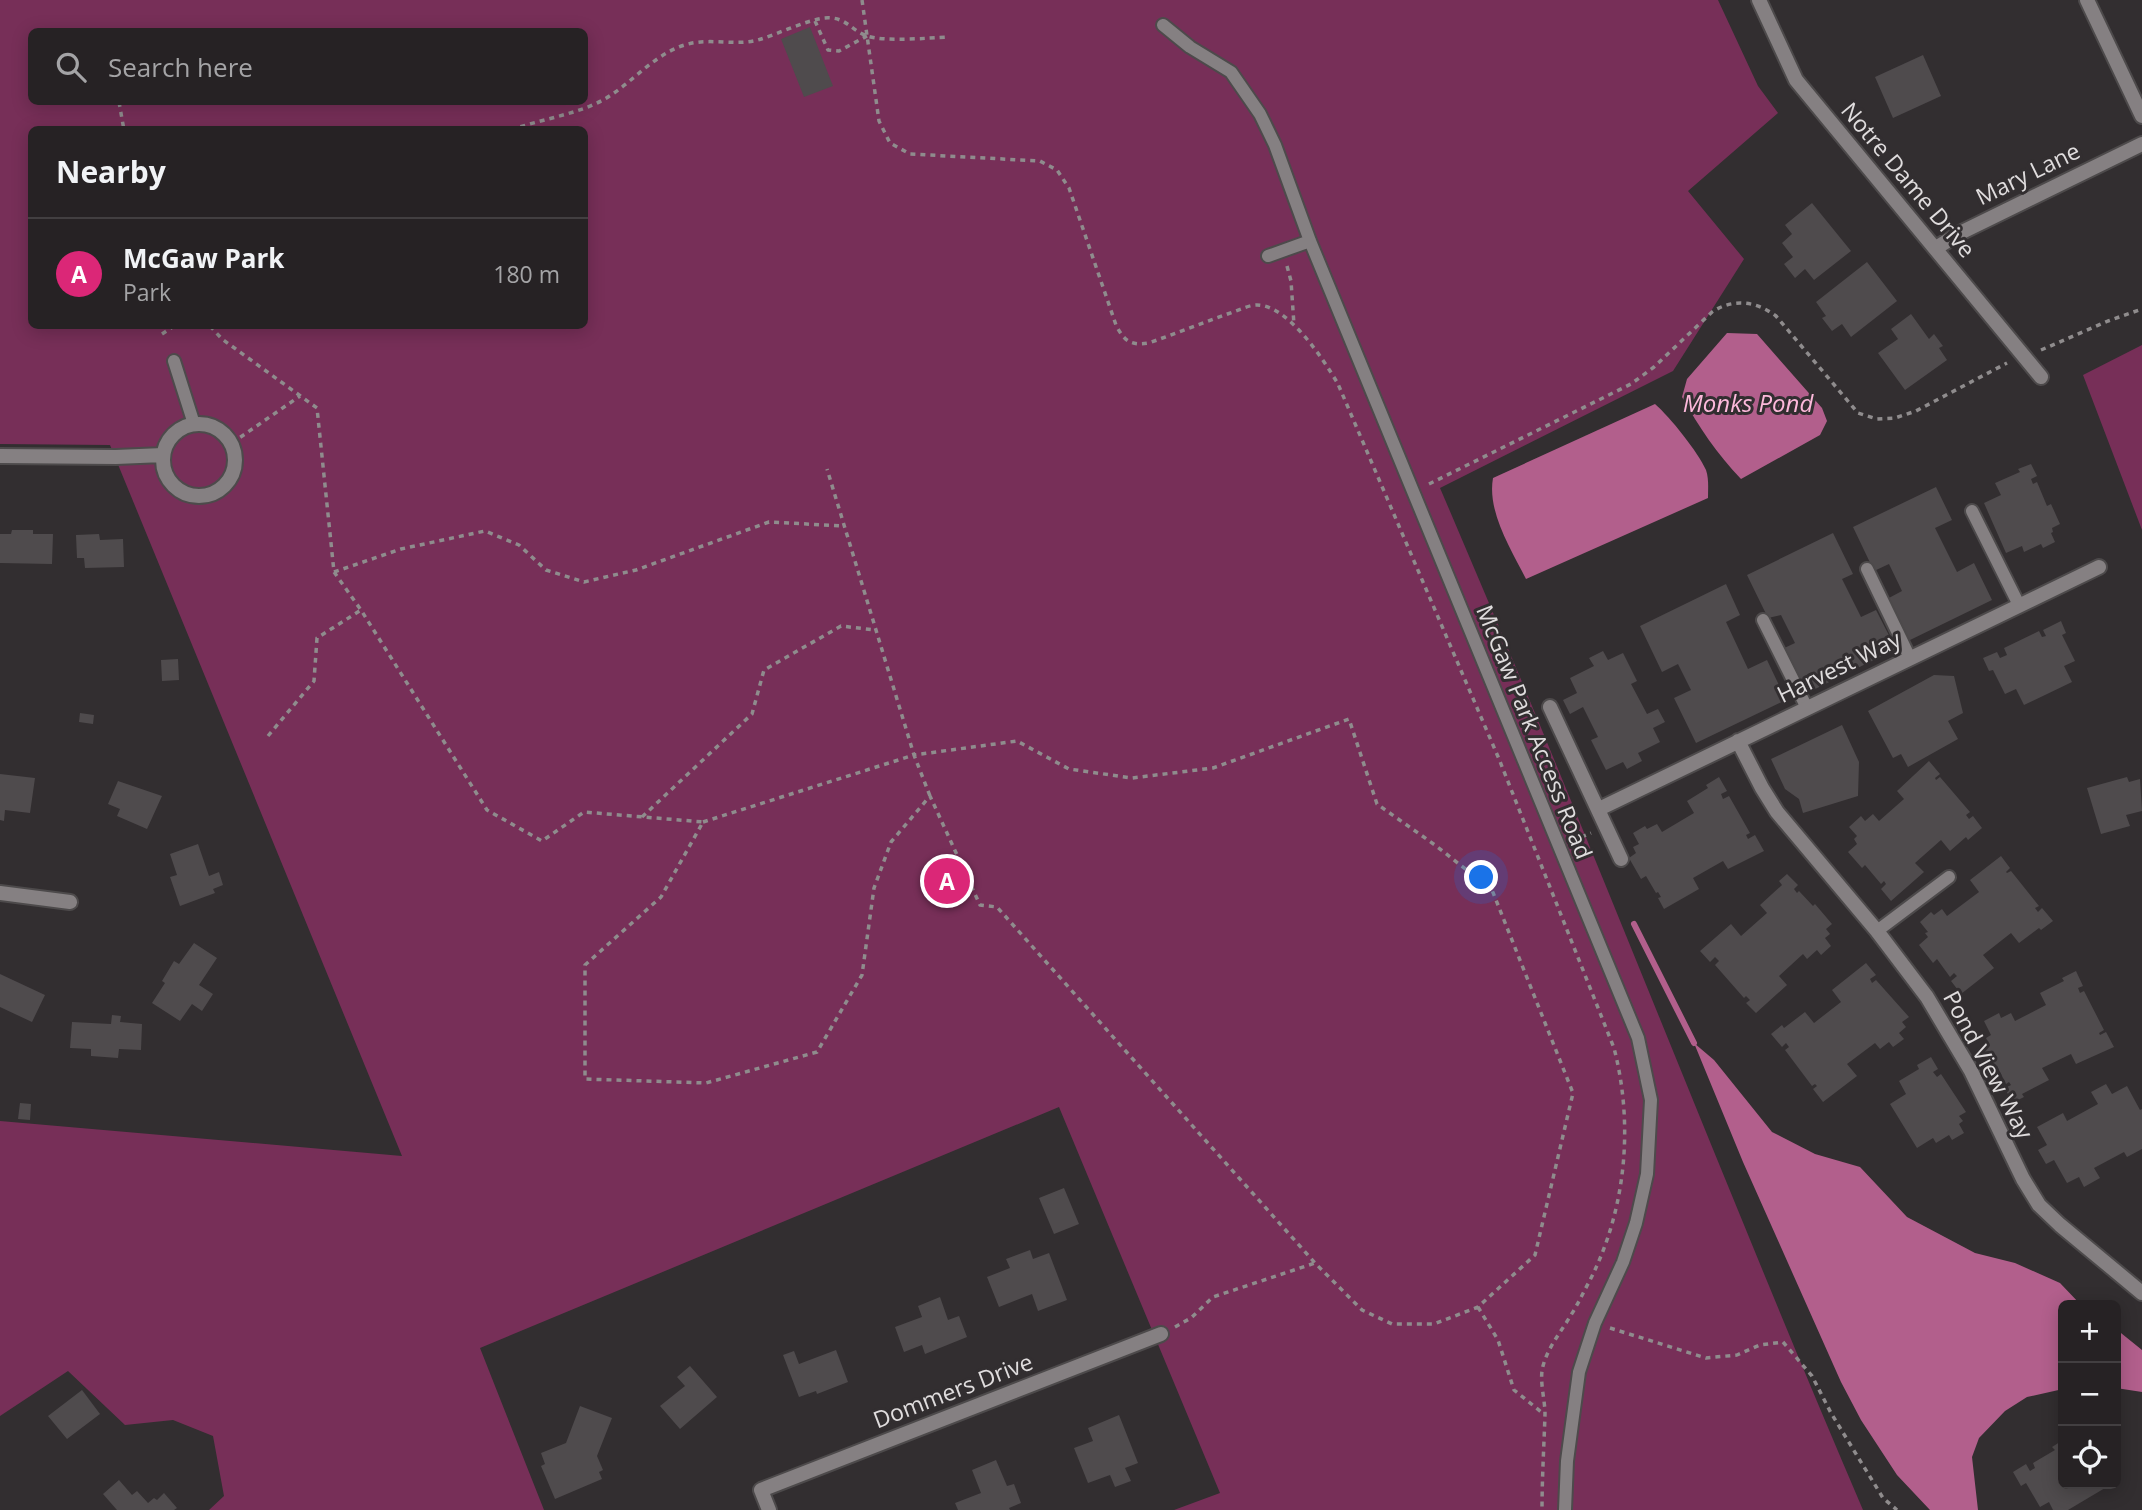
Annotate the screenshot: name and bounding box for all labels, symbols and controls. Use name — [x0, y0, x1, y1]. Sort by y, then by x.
search box — [28, 28, 588, 105]
icon: search — [52, 48, 90, 86]
text: Search here — [108, 49, 253, 85]
street label: Notre Dame Drive — [1834, 95, 1983, 264]
street label: Mary Lane — [1970, 134, 2085, 212]
text: Nearby — [56, 151, 166, 192]
text: McGaw Park — [123, 240, 284, 276]
text: A — [71, 258, 87, 290]
text: 180 m — [493, 258, 560, 290]
text: Park — [123, 276, 171, 308]
water label: Monks Pond — [1683, 386, 1814, 419]
street label: McGaw Park Access Road — [1469, 600, 1601, 863]
street label: Harvest Way — [1771, 622, 1906, 710]
pin: A — [924, 855, 970, 907]
your location — [1464, 860, 1498, 894]
street label: Pond View Way — [1936, 985, 2042, 1145]
map controls — [2058, 1300, 2121, 1489]
button: + — [2058, 1300, 2121, 1363]
street label: Dommers Drive — [868, 1345, 1037, 1435]
button: − — [2058, 1363, 2121, 1426]
button: locate — [2058, 1426, 2121, 1489]

